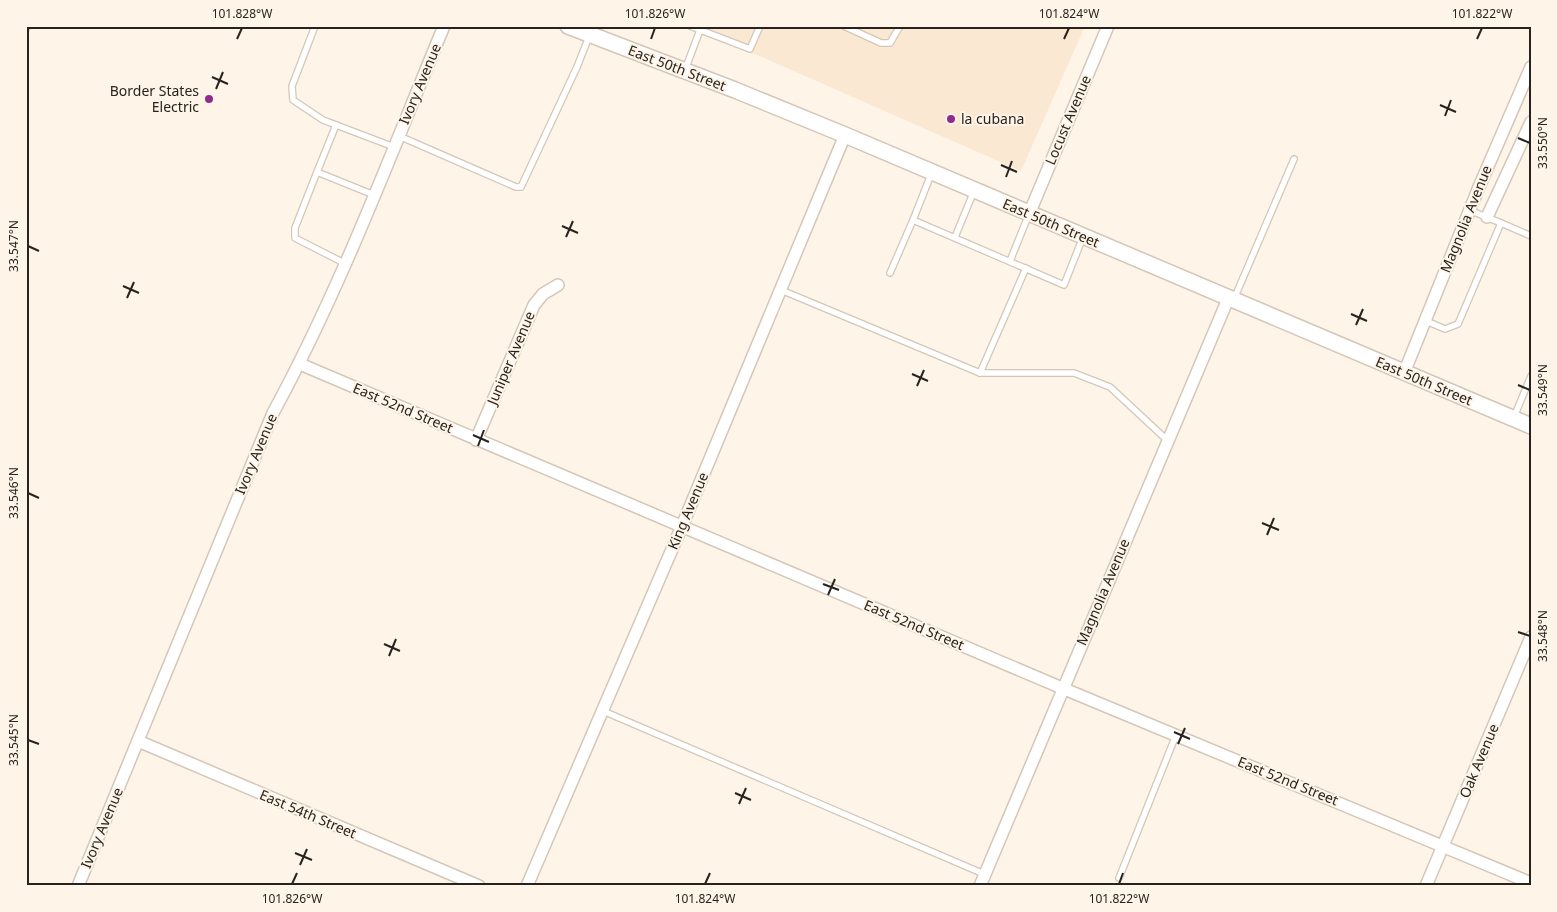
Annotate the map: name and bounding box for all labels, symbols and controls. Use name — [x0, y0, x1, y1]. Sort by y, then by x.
text: 101.828°W — [212, 5, 272, 22]
text: 101.826°W — [625, 5, 685, 22]
text: 101.824°W — [1039, 5, 1099, 22]
text: 101.822°W — [1452, 5, 1512, 22]
street label: Ivory Avenue — [394, 40, 445, 127]
street label: East 50th Street — [625, 40, 729, 95]
street label: Locust Avenue — [1040, 72, 1095, 168]
place label: Border States Electric — [110, 81, 199, 116]
marker: Border States Electric — [203, 93, 215, 105]
place label: la cubana — [961, 109, 1024, 128]
marker: la cubana — [945, 113, 957, 125]
text: 33.550°N — [1534, 117, 1551, 169]
street label: Magnolia Avenue — [1435, 162, 1496, 275]
street label: East 50th Street — [1000, 194, 1103, 252]
text: 33.547°N — [5, 220, 22, 272]
street label: Juniper Avenue — [482, 308, 539, 409]
street label: East 50th Street — [1373, 352, 1476, 410]
text: 33.549°N — [1534, 364, 1551, 416]
street label: East 52nd Street — [350, 378, 456, 437]
street label: Ivory Avenue — [230, 410, 281, 497]
text: 33.546°N — [5, 467, 22, 519]
street label: King Avenue — [663, 469, 712, 552]
street label: Magnolia Avenue — [1071, 535, 1134, 648]
street label: East 52nd Street — [861, 595, 967, 654]
text: 33.548°N — [1534, 610, 1551, 662]
text: 33.545°N — [5, 714, 22, 766]
street label: Oak Avenue — [1454, 721, 1503, 801]
street label: East 52nd Street — [1235, 752, 1341, 809]
street label: Ivory Avenue — [76, 784, 127, 871]
street label: East 54th Street — [257, 785, 360, 843]
text: 101.826°W — [262, 890, 322, 907]
text: 101.824°W — [675, 890, 735, 907]
text: 101.822°W — [1089, 890, 1149, 907]

